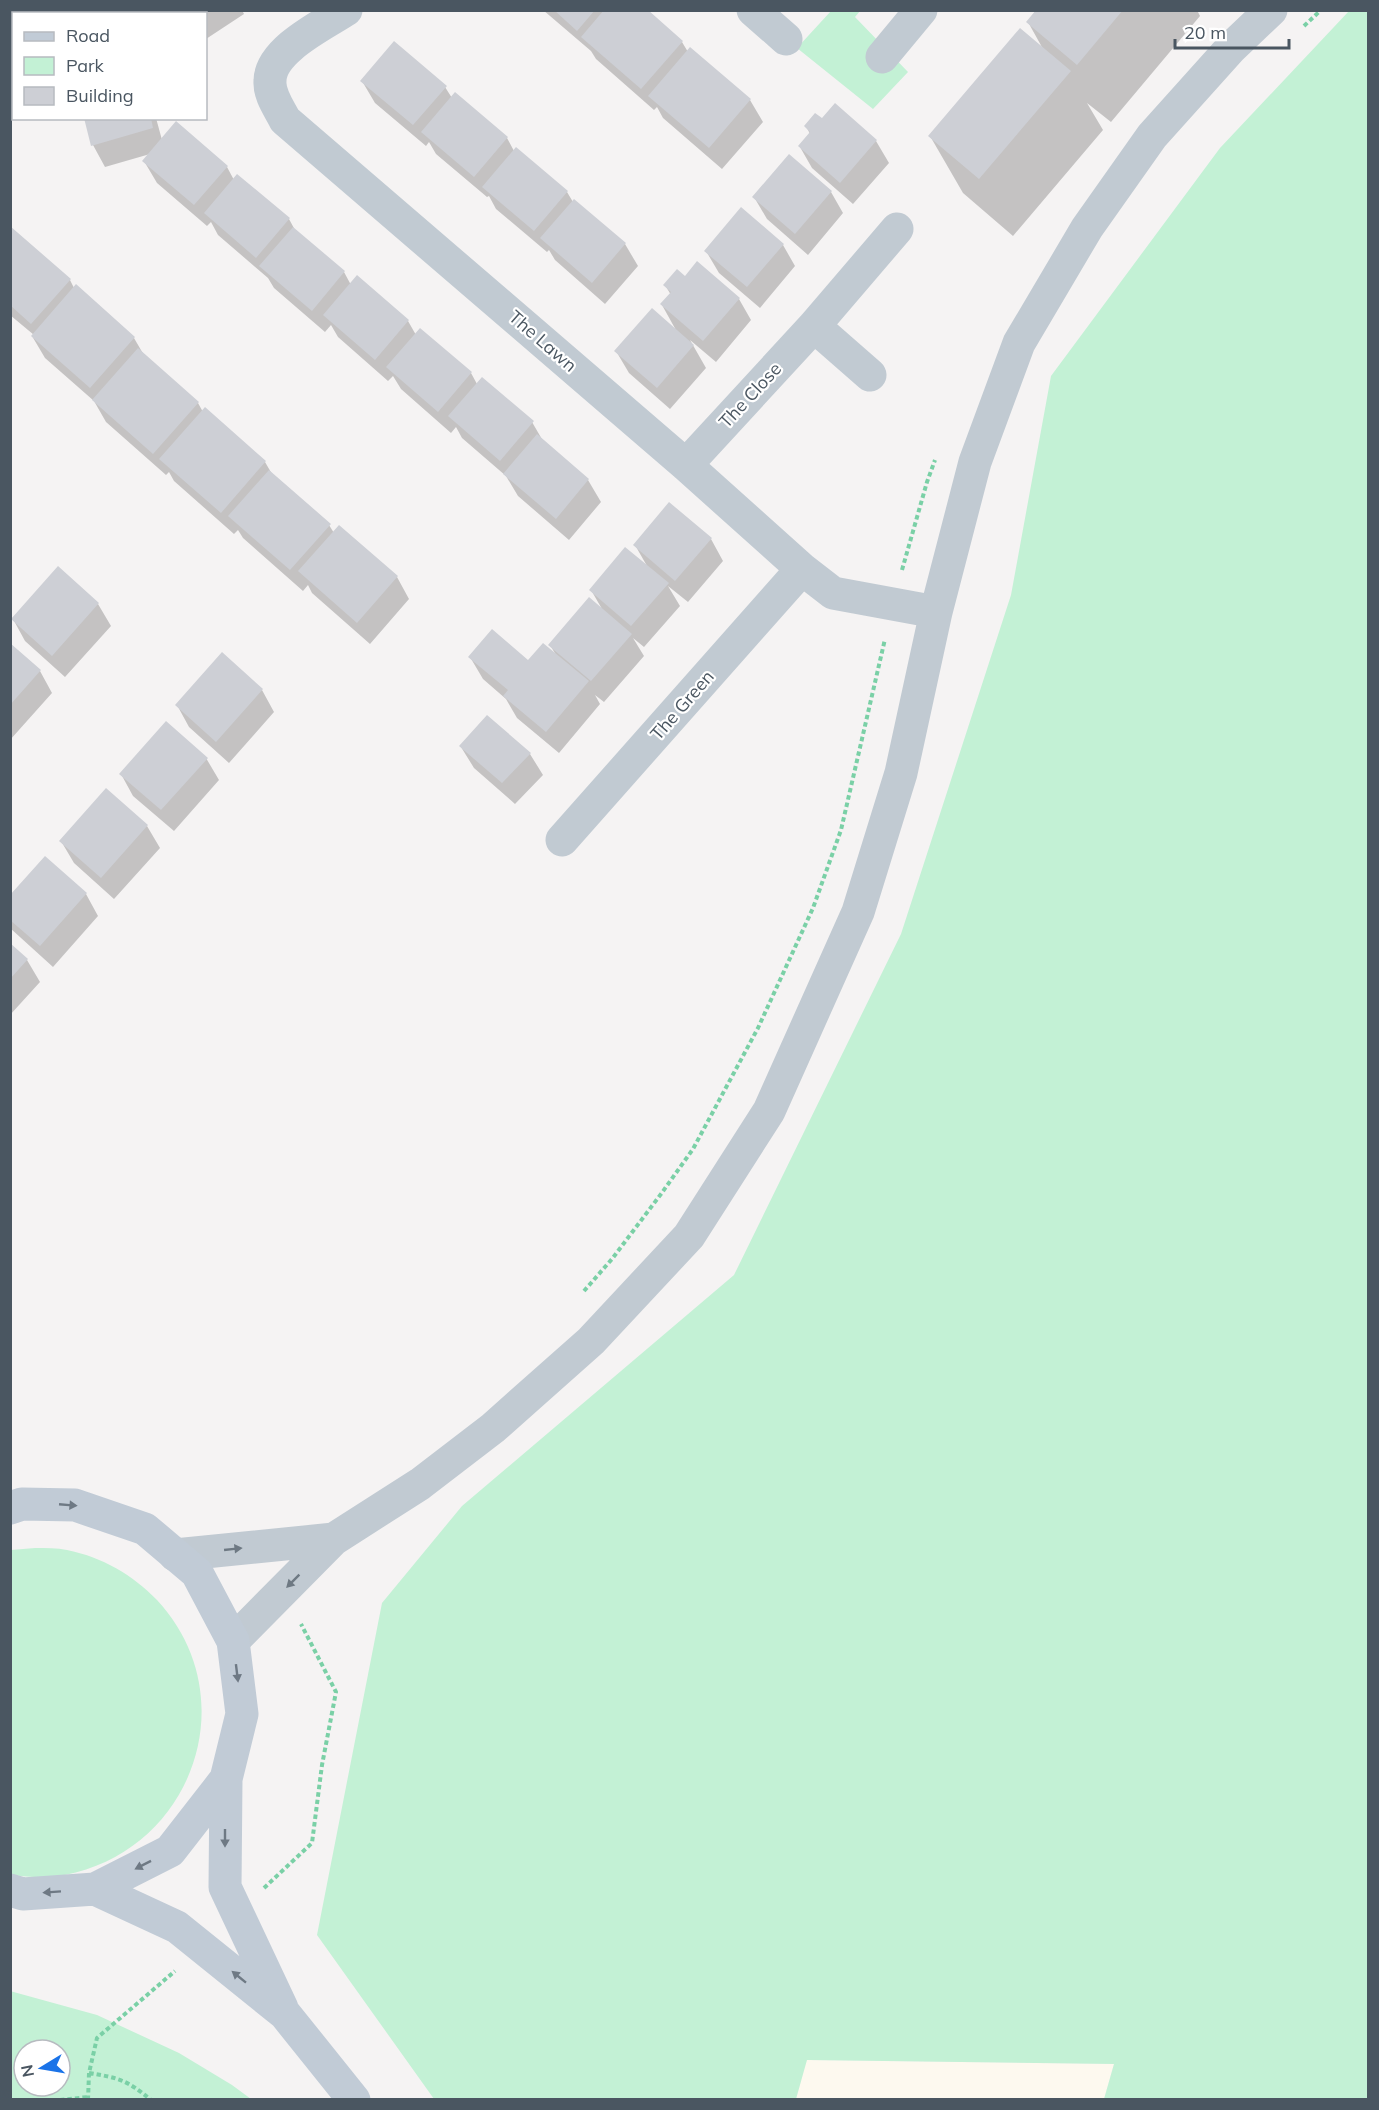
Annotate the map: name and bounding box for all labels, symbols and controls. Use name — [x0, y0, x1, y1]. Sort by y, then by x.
legend — [12, 12, 207, 120]
scale bar — [1175, 12, 1289, 50]
text: 20 m — [1184, 21, 1226, 44]
text: Road — [66, 24, 110, 47]
text: Park — [66, 54, 105, 77]
text: Building — [66, 84, 134, 107]
street label: The Lawn — [504, 305, 582, 377]
street label: The Close — [714, 357, 786, 433]
street label: The Green — [645, 665, 719, 745]
one-way arrow — [59, 1501, 78, 1510]
one-way arrow — [224, 1544, 243, 1554]
one-way arrow — [286, 1573, 300, 1587]
one-way arrow — [232, 1664, 242, 1683]
one-way arrow — [220, 1828, 230, 1847]
one-way arrow — [134, 1860, 151, 1869]
one-way arrow — [43, 1887, 62, 1897]
one-way arrow — [231, 1971, 247, 1984]
north arrow — [12, 2038, 72, 2098]
text: N — [16, 2063, 38, 2079]

